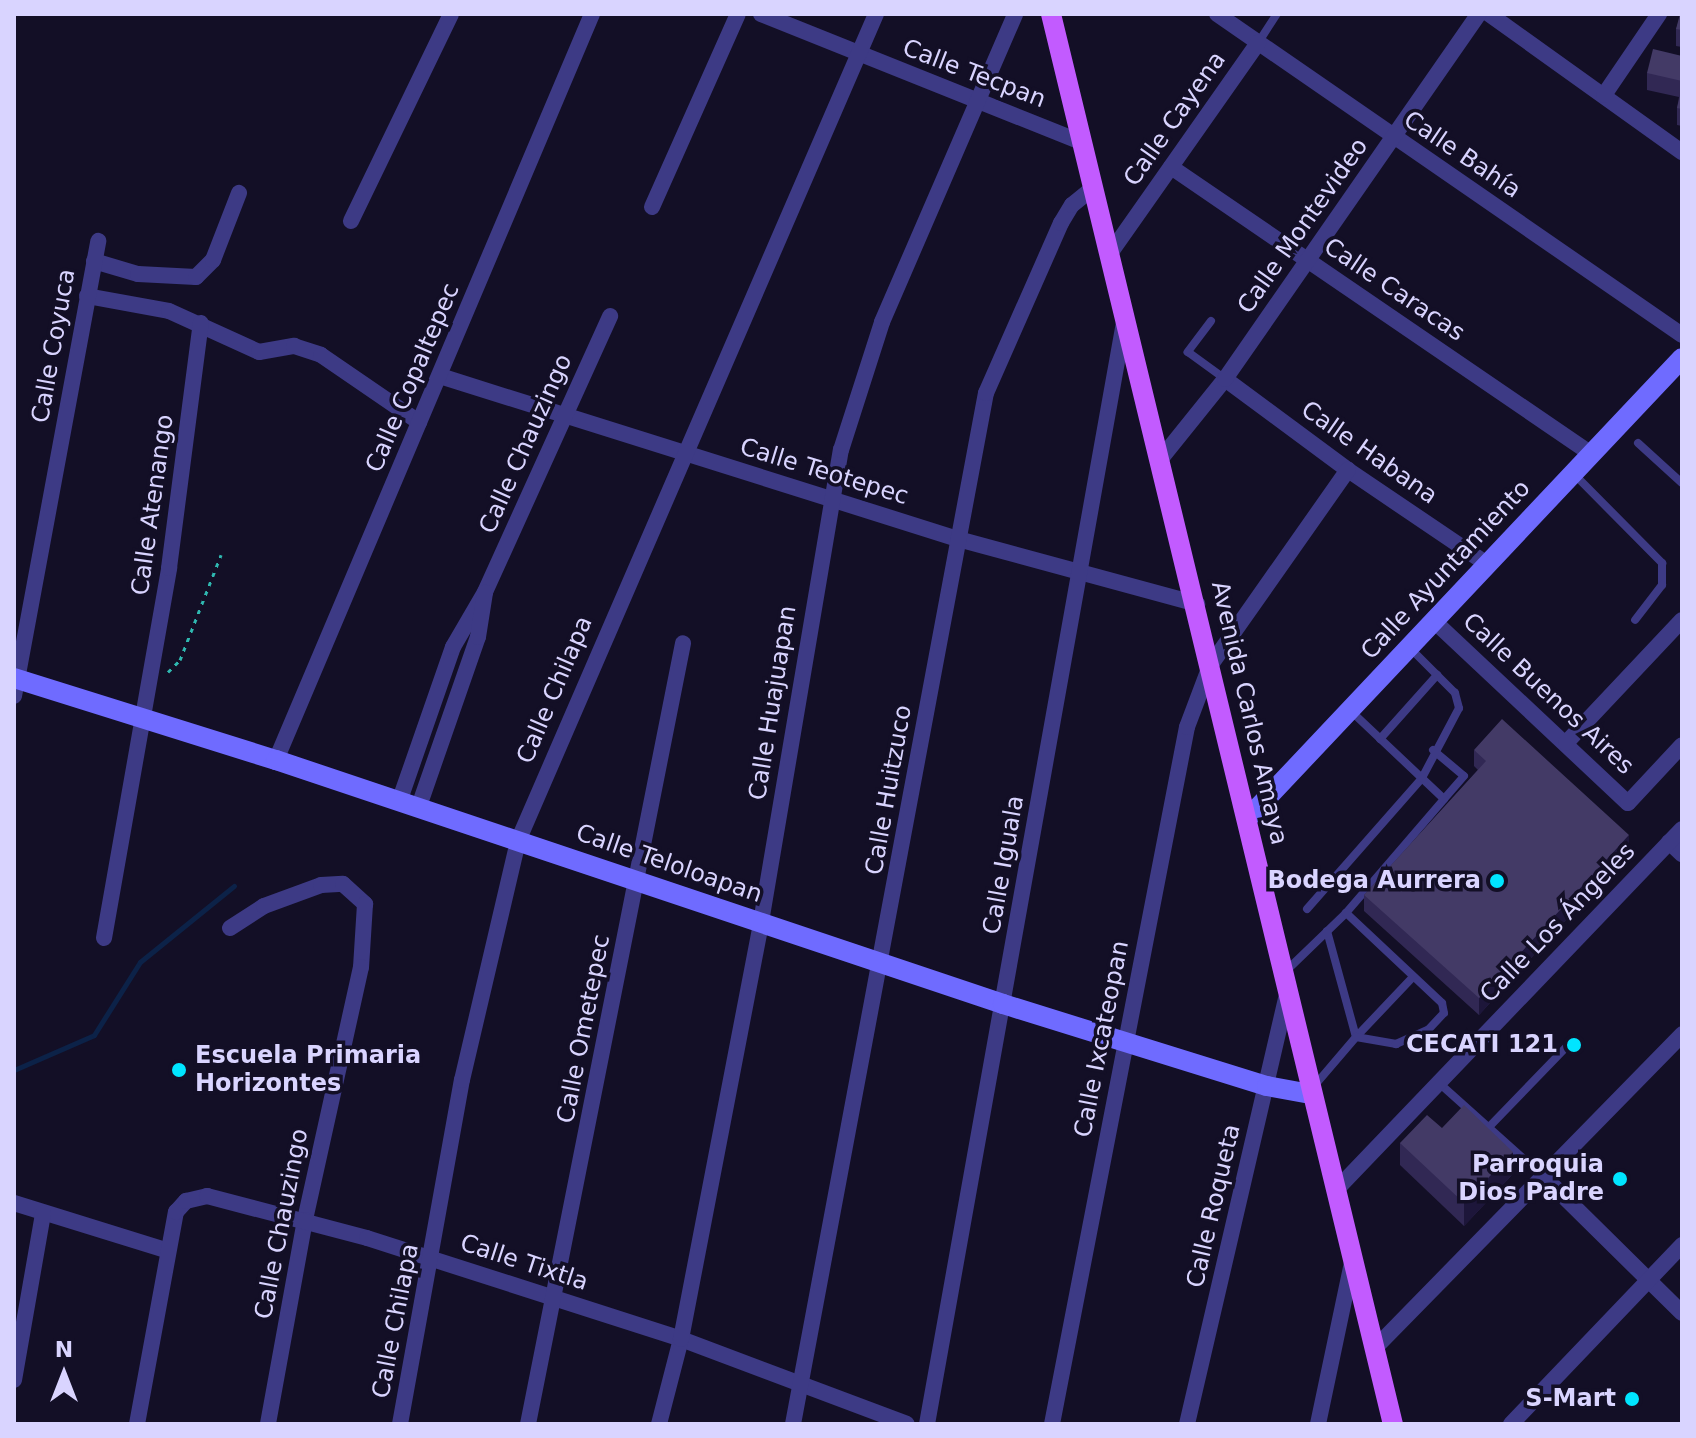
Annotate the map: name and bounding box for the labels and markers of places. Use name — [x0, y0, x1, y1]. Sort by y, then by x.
place label: Bodega Aurrera — [1267, 867, 1481, 895]
marker: Bodega Aurrera — [1488, 872, 1506, 890]
place label: CECATI 121 — [1406, 1031, 1558, 1059]
marker: CECATI 121 — [1565, 1036, 1583, 1054]
place label: Escuela Primaria Horizontes — [195, 1042, 421, 1098]
marker: Escuela Primaria Horizontes — [170, 1061, 188, 1079]
place label: Parroquia Dios Padre — [1458, 1151, 1604, 1207]
marker: Parroquia Dios Padre — [1611, 1170, 1629, 1188]
place label: S-Mart — [1525, 1385, 1616, 1413]
marker: S-Mart — [1623, 1390, 1641, 1408]

